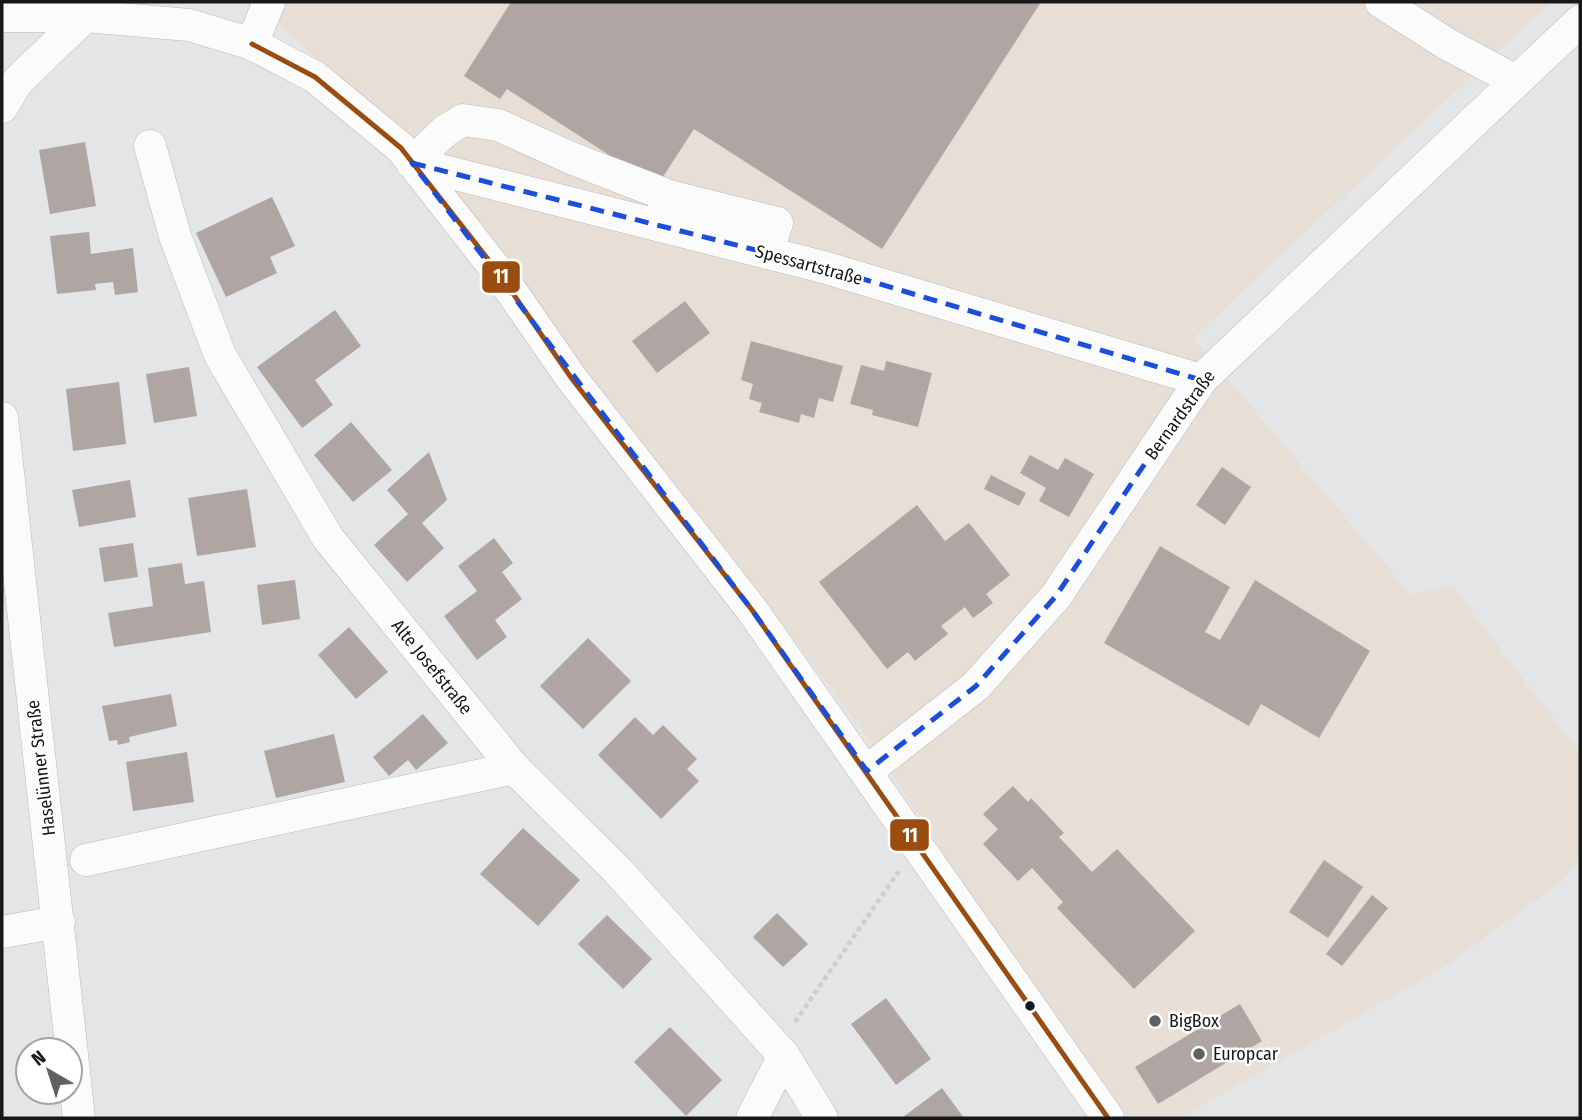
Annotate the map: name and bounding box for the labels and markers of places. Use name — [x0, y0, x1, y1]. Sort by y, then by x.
unlabelled marker — [1023, 999, 1037, 1013]
place label: BigBox — [1169, 1010, 1219, 1032]
marker: BigBox — [1147, 1013, 1163, 1029]
place label: Europcar — [1213, 1043, 1279, 1065]
marker: Europcar — [1191, 1046, 1207, 1062]

